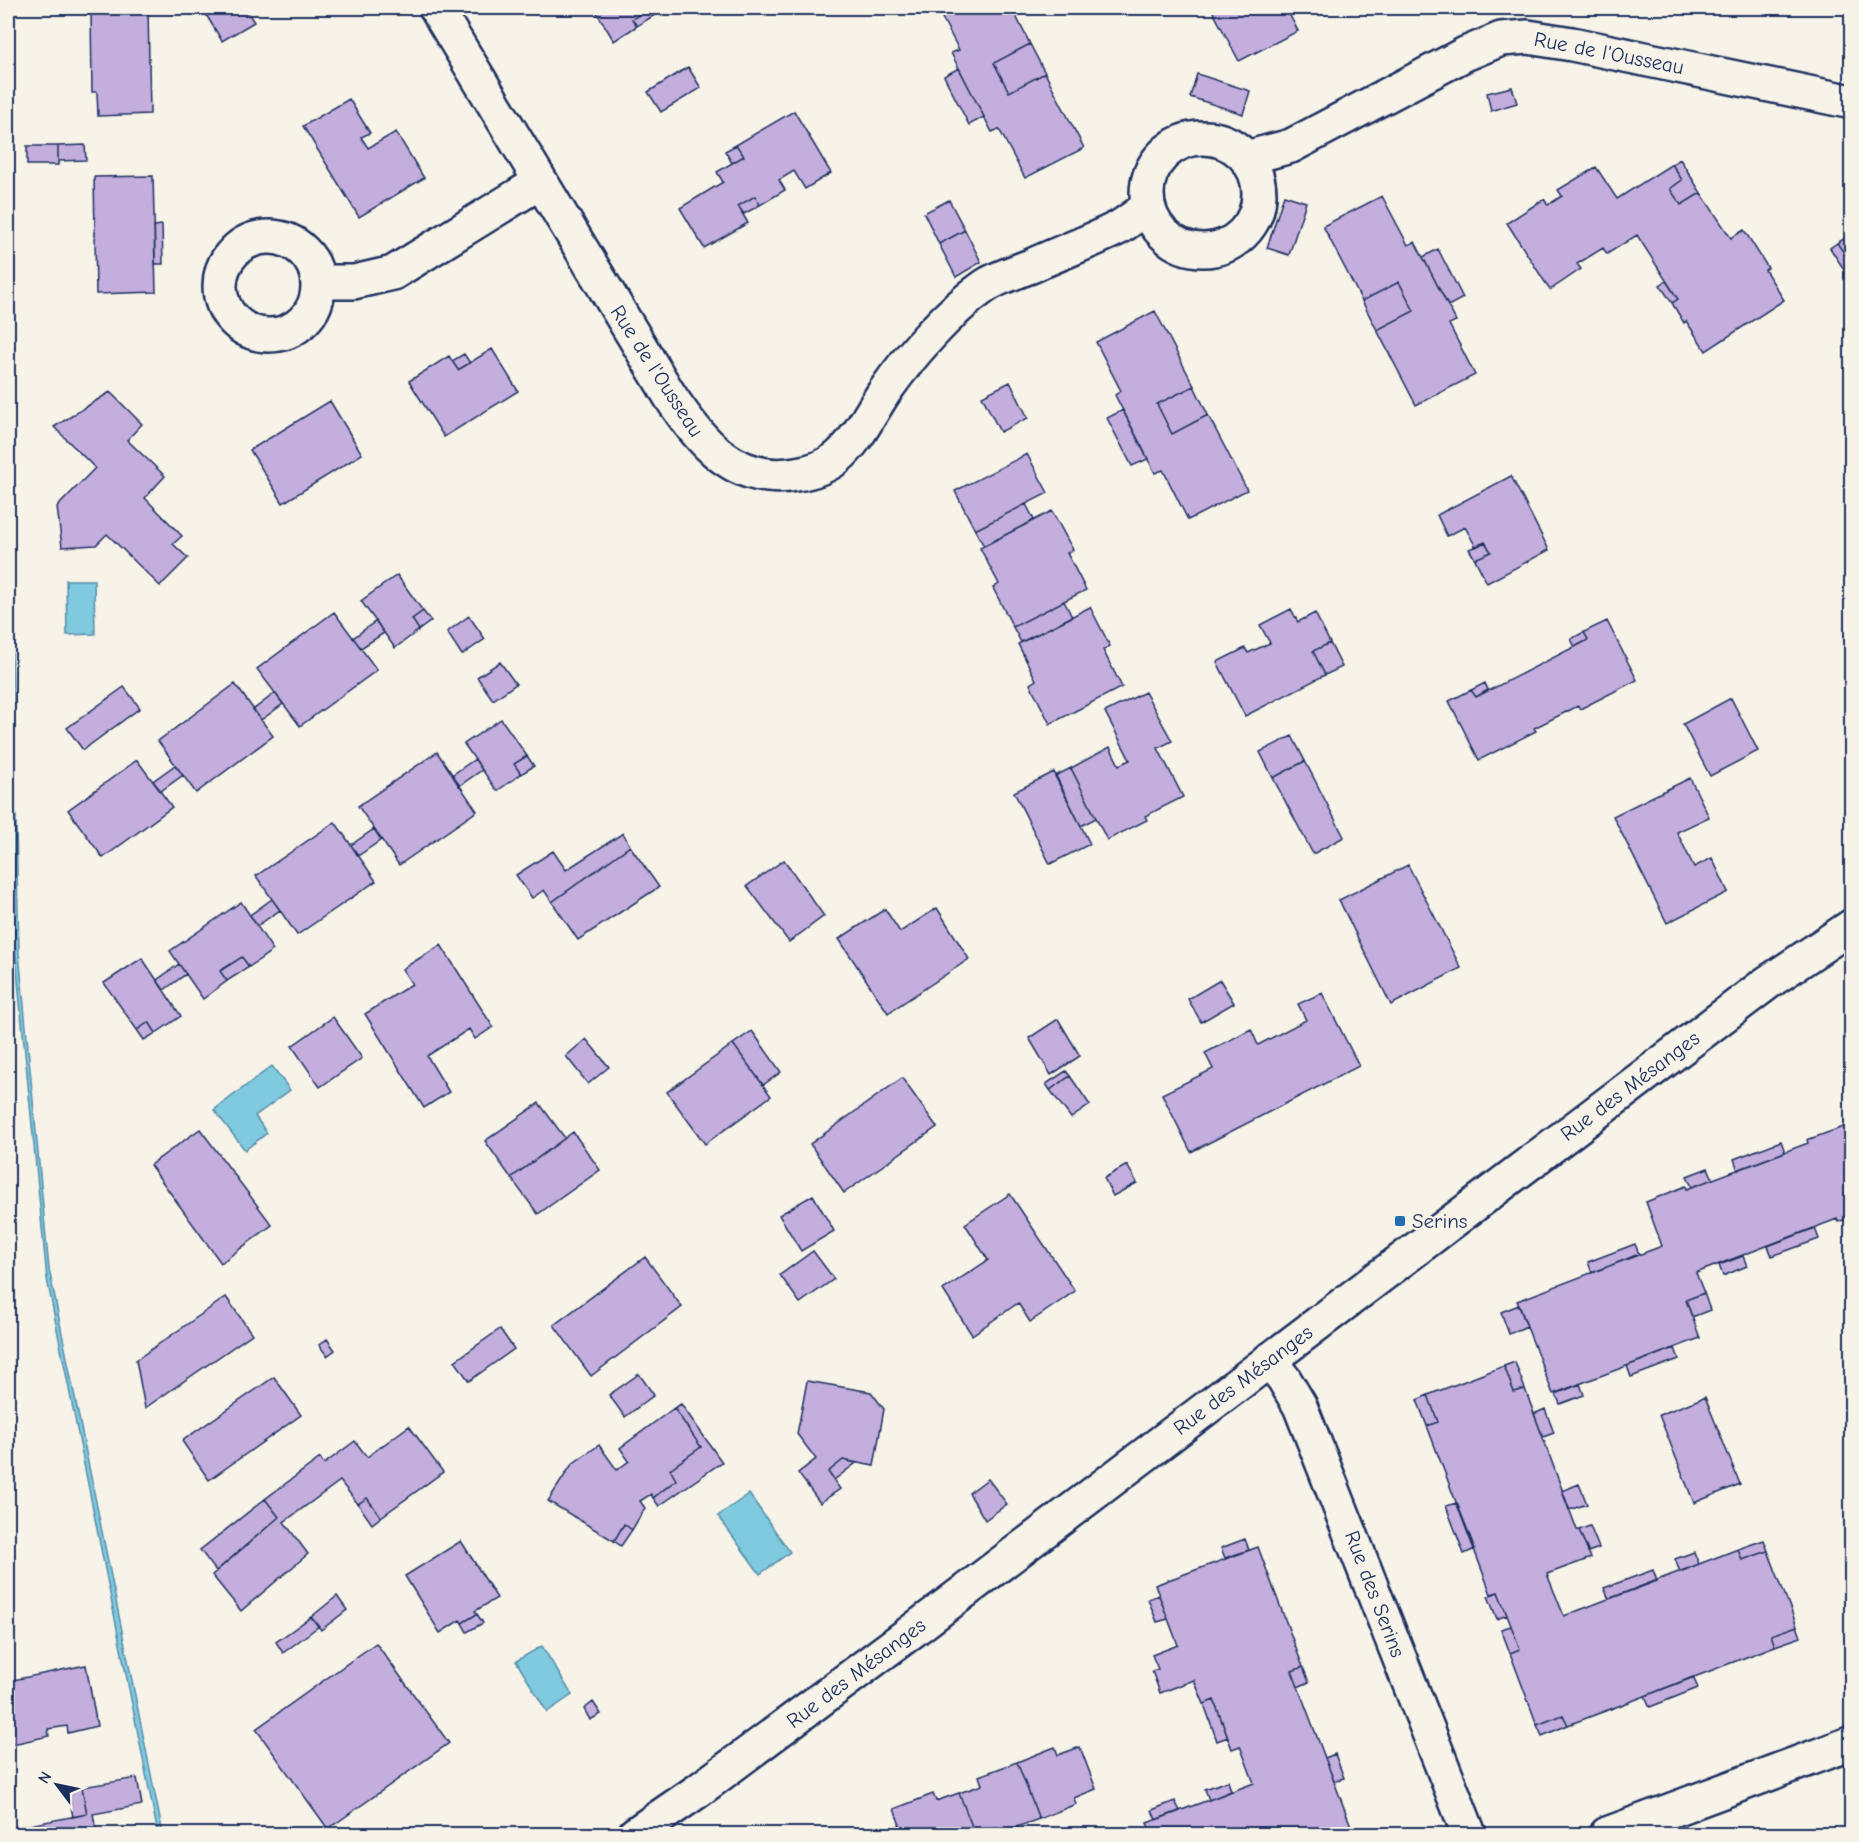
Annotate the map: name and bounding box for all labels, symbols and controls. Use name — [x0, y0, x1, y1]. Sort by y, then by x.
street label: Rue de l'Ousseau — [1532, 27, 1686, 79]
street label: Rue de l'Ousseau — [606, 301, 708, 441]
street label: Rue des Mésanges — [1556, 1026, 1704, 1146]
place label: Serins — [1412, 1209, 1468, 1233]
marker: Serins — [1393, 1214, 1407, 1228]
street label: Rue des Mésanges — [1169, 1320, 1317, 1440]
street label: Rue des Serins — [1340, 1527, 1410, 1661]
street label: Rue des Mésanges — [782, 1613, 930, 1733]
north arrow — [27, 1755, 87, 1815]
text: N — [35, 1768, 56, 1787]

